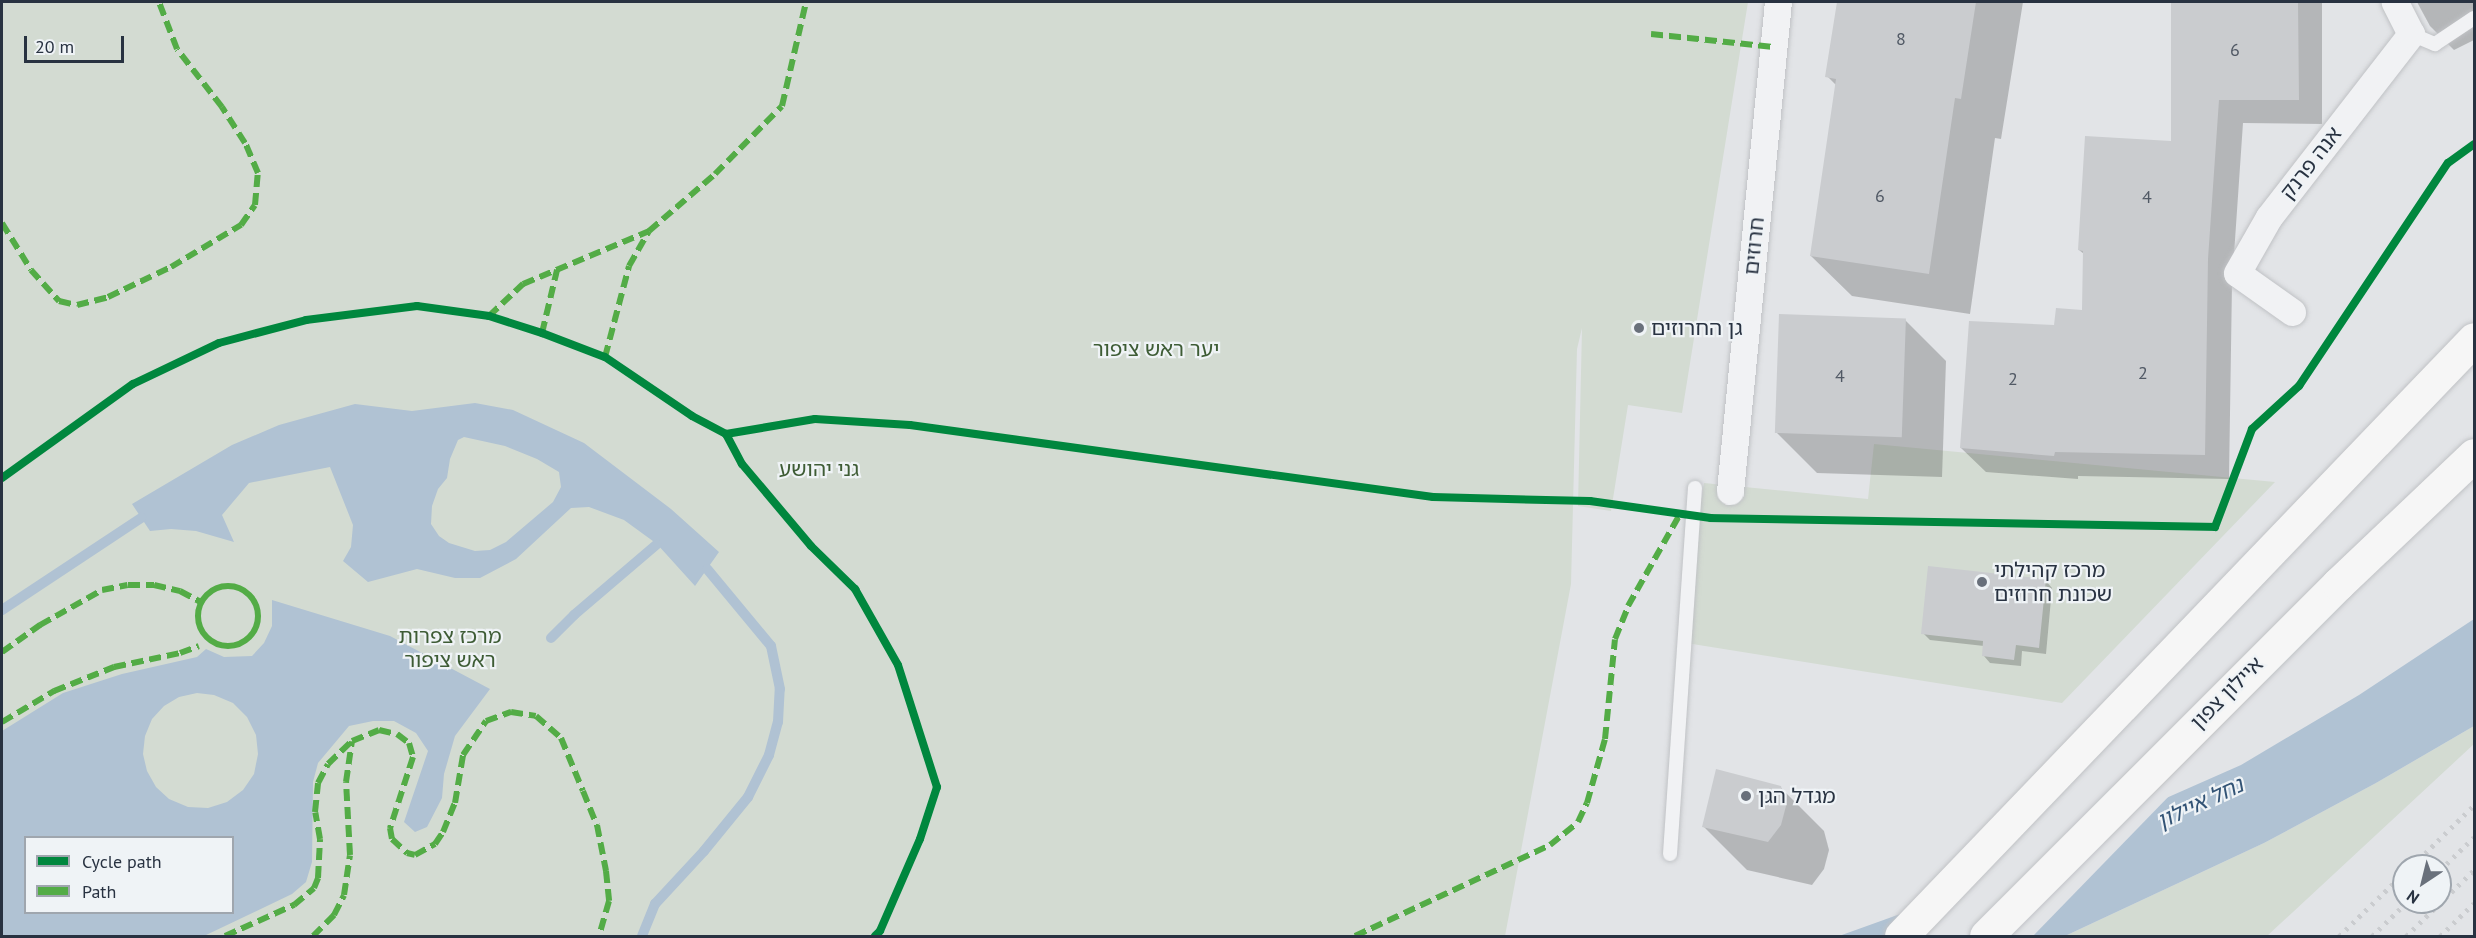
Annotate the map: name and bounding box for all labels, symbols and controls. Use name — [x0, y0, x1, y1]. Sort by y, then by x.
scale bar — [27, 24, 128, 62]
house number: 8 — [1896, 28, 1906, 50]
text: 20 m — [35, 35, 74, 58]
house number: 6 — [2230, 39, 2240, 61]
street label: אנה פרנק — [2275, 122, 2347, 204]
house number: 6 — [1875, 185, 1885, 207]
house number: 4 — [2142, 186, 2152, 208]
street label: חרוזים — [1738, 216, 1770, 276]
place label: גן החרוזים — [1651, 315, 1743, 341]
marker: גן החרוזים — [1632, 321, 1646, 335]
park label: יער ראש ציפור — [1093, 336, 1219, 362]
house number: 2 — [2138, 362, 2148, 384]
house number: 4 — [1835, 365, 1845, 387]
house number: 2 — [2008, 368, 2018, 390]
park label: גני יהושע — [779, 456, 859, 482]
place label: מרכז קהילתי שכונת חרוזים — [1994, 557, 2112, 607]
marker: מרכז קהילתי שכונת חרוזים — [1975, 575, 1989, 589]
park label: מרכז צפרות ראש ציפור — [398, 623, 502, 673]
street label: איילון צפון — [2186, 652, 2268, 734]
water label: נחל איילון — [2153, 772, 2247, 834]
place label: מגדל הגן — [1758, 783, 1836, 809]
marker: מגדל הגן — [1739, 789, 1753, 803]
legend — [24, 836, 234, 914]
text: Cycle path — [82, 850, 162, 873]
north arrow — [2392, 854, 2452, 914]
text: Path — [82, 880, 116, 903]
text: N — [2403, 886, 2423, 908]

